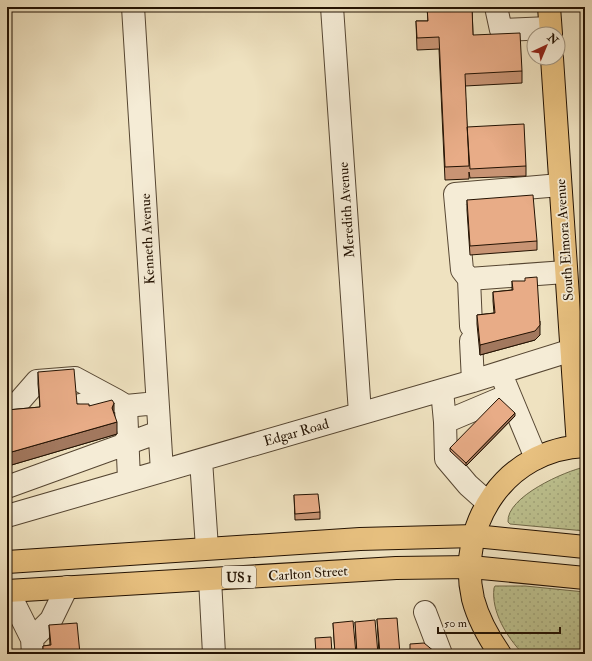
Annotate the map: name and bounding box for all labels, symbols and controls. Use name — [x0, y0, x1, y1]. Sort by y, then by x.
north arrow — [526, 26, 566, 66]
text: N — [544, 30, 561, 48]
street label: Meredith Avenue — [335, 161, 358, 258]
street label: South Elmora Avenue — [552, 178, 577, 302]
street label: Kenneth Avenue — [137, 193, 158, 285]
street label: Edgar Road — [262, 415, 331, 450]
street label: Carlton Street — [268, 562, 349, 585]
road number: US 1 — [222, 566, 256, 588]
scale bar — [438, 609, 560, 635]
text: 50 m — [444, 616, 468, 631]

